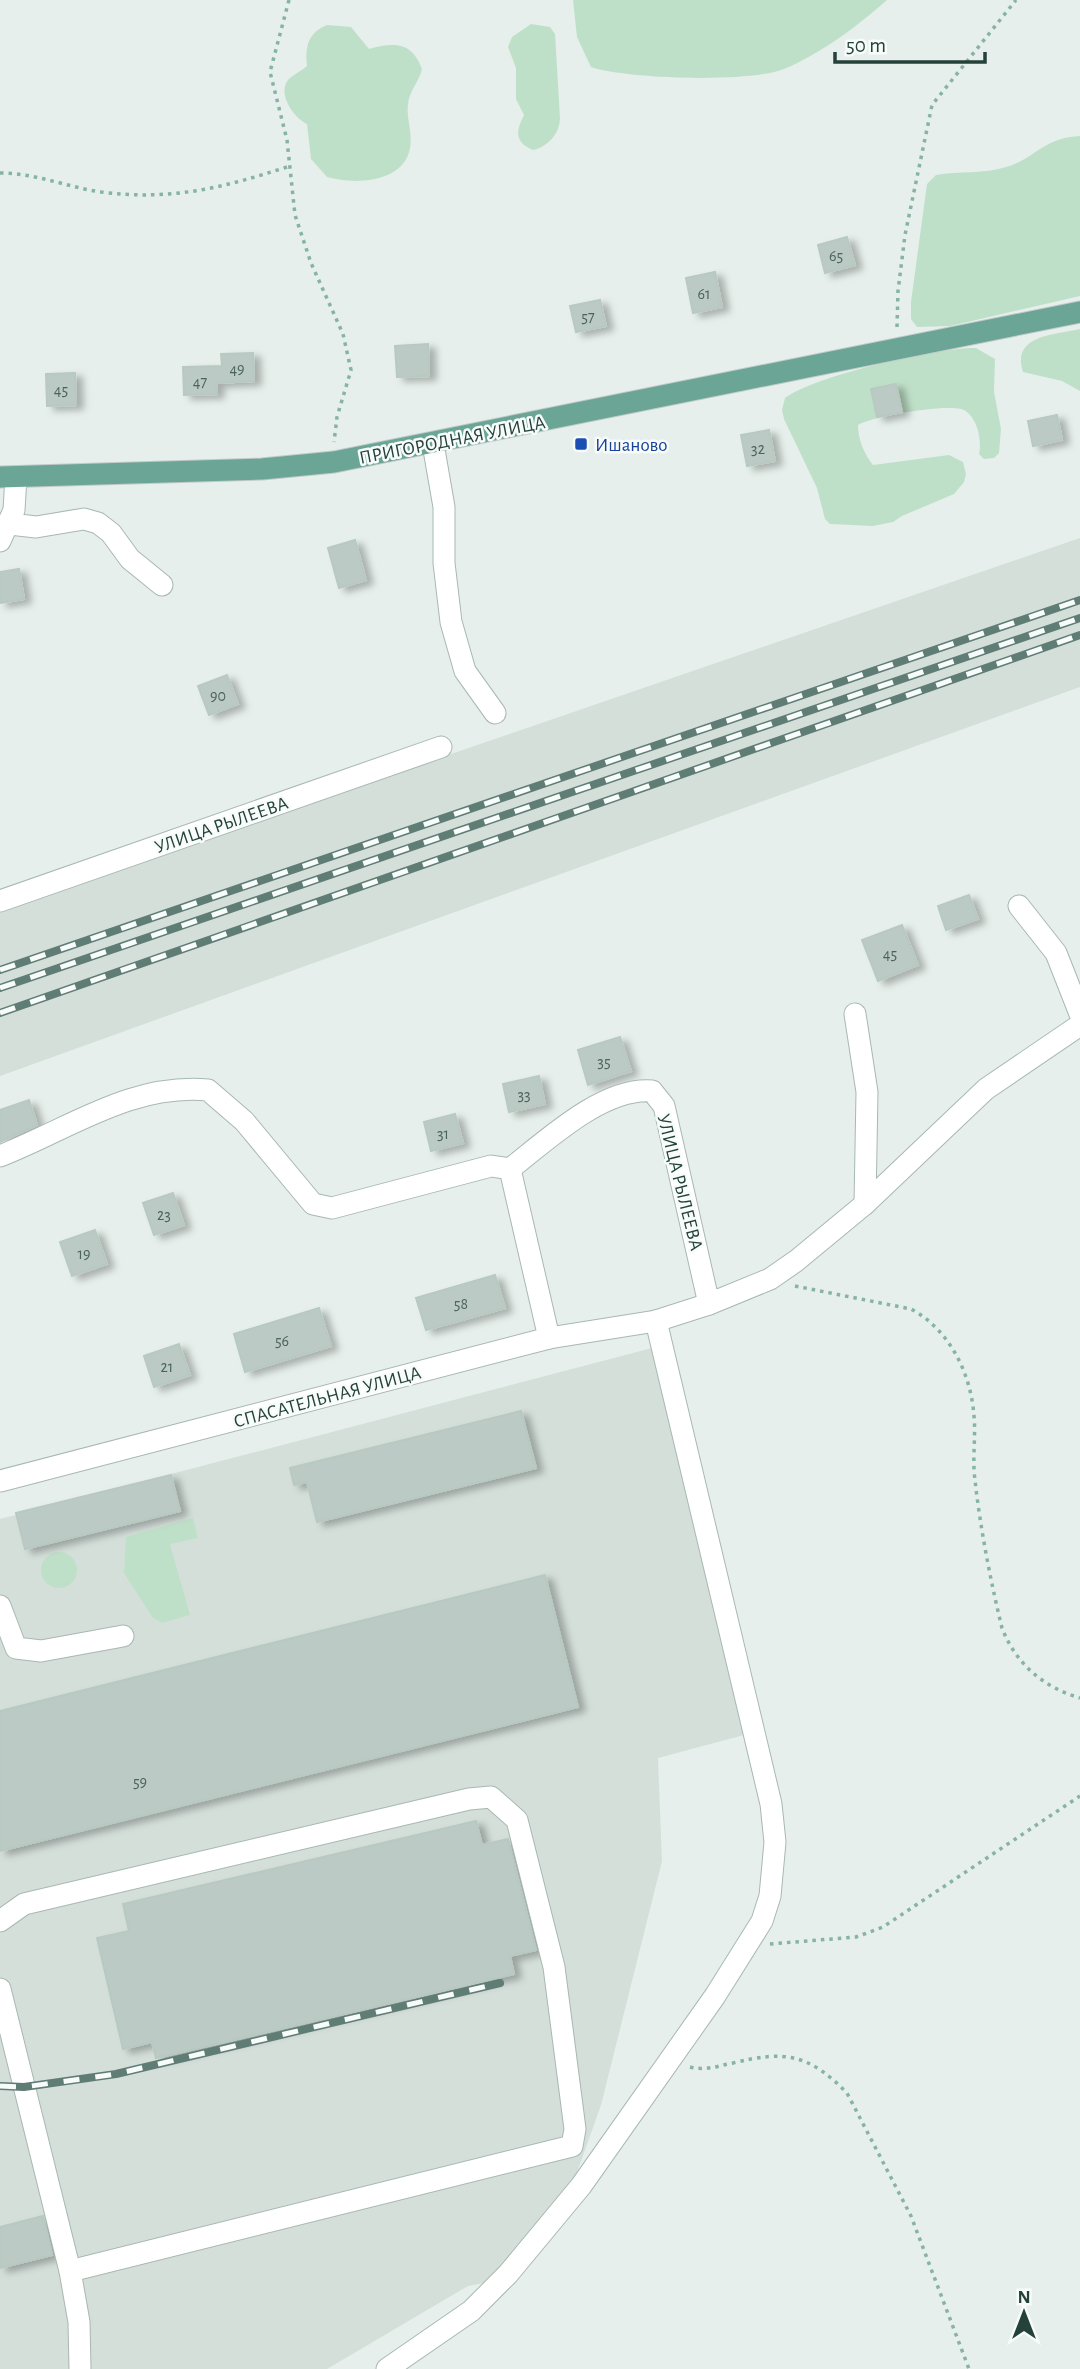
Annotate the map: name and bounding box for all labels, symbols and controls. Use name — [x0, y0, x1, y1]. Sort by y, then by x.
scale bar — [835, 21, 986, 65]
text: 50 m — [846, 35, 886, 56]
house number: 65 — [829, 248, 843, 264]
house number: 61 — [697, 286, 711, 302]
house number: 57 — [581, 309, 595, 325]
house number: 49 — [229, 361, 245, 377]
house number: 47 — [193, 374, 208, 390]
house number: 45 — [54, 382, 68, 398]
street label: ПРИГОРОДНАЯ УЛИЦА — [358, 413, 547, 468]
marker: Ишаново — [573, 436, 589, 452]
place label: Ишаново — [595, 436, 667, 455]
house number: 32 — [751, 441, 765, 457]
house number: 90 — [210, 688, 226, 704]
street label: УЛИЦА РЫЛЕЕВА — [152, 794, 291, 857]
house number: 45 — [883, 946, 897, 962]
house number: 35 — [597, 1054, 611, 1070]
house number: 33 — [517, 1087, 531, 1103]
street label: УЛИЦА РЫЛЕЕВА — [653, 1112, 706, 1253]
house number: 31 — [437, 1126, 449, 1142]
house number: 23 — [157, 1207, 171, 1223]
house number: 19 — [77, 1246, 91, 1262]
house number: 58 — [454, 1296, 468, 1312]
house number: 56 — [275, 1333, 289, 1349]
house number: 21 — [161, 1359, 173, 1375]
street label: СПАСАТЕЛЬНАЯ УЛИЦА — [232, 1363, 423, 1432]
house number: 59 — [133, 1774, 147, 1790]
north arrow — [989, 2278, 1059, 2348]
text: N — [1017, 2288, 1031, 2307]

